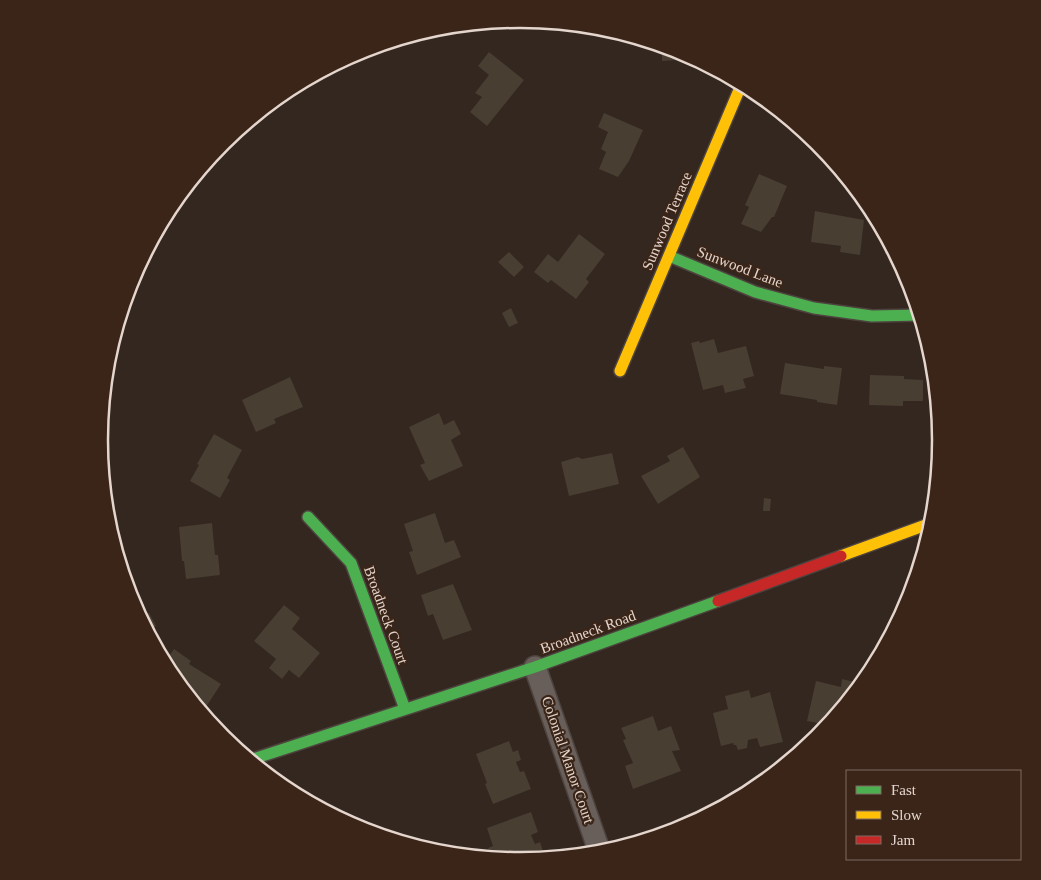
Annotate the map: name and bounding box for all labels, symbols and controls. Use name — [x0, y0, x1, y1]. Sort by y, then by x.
street label: Sunwood Terrace — [639, 169, 695, 272]
street label: Sunwood Lane — [695, 243, 785, 291]
street label: Broadneck Court — [361, 564, 411, 667]
street label: Broadneck Road — [538, 607, 638, 657]
street label: Colonial Manor Court — [539, 694, 598, 826]
legend — [846, 770, 1021, 860]
text: Fast — [891, 782, 917, 798]
text: Slow — [891, 807, 922, 823]
text: Jam — [891, 832, 915, 848]

